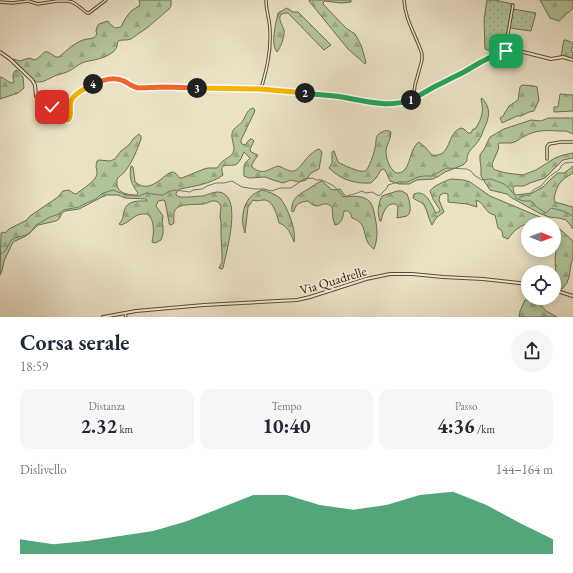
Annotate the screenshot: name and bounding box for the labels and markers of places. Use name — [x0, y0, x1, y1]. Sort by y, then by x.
pin — [489, 34, 523, 68]
pin: 4 — [83, 74, 103, 94]
pin: 3 — [187, 78, 207, 98]
pin: 2 — [295, 83, 315, 103]
pin — [35, 90, 69, 124]
pin: 1 — [401, 90, 421, 110]

